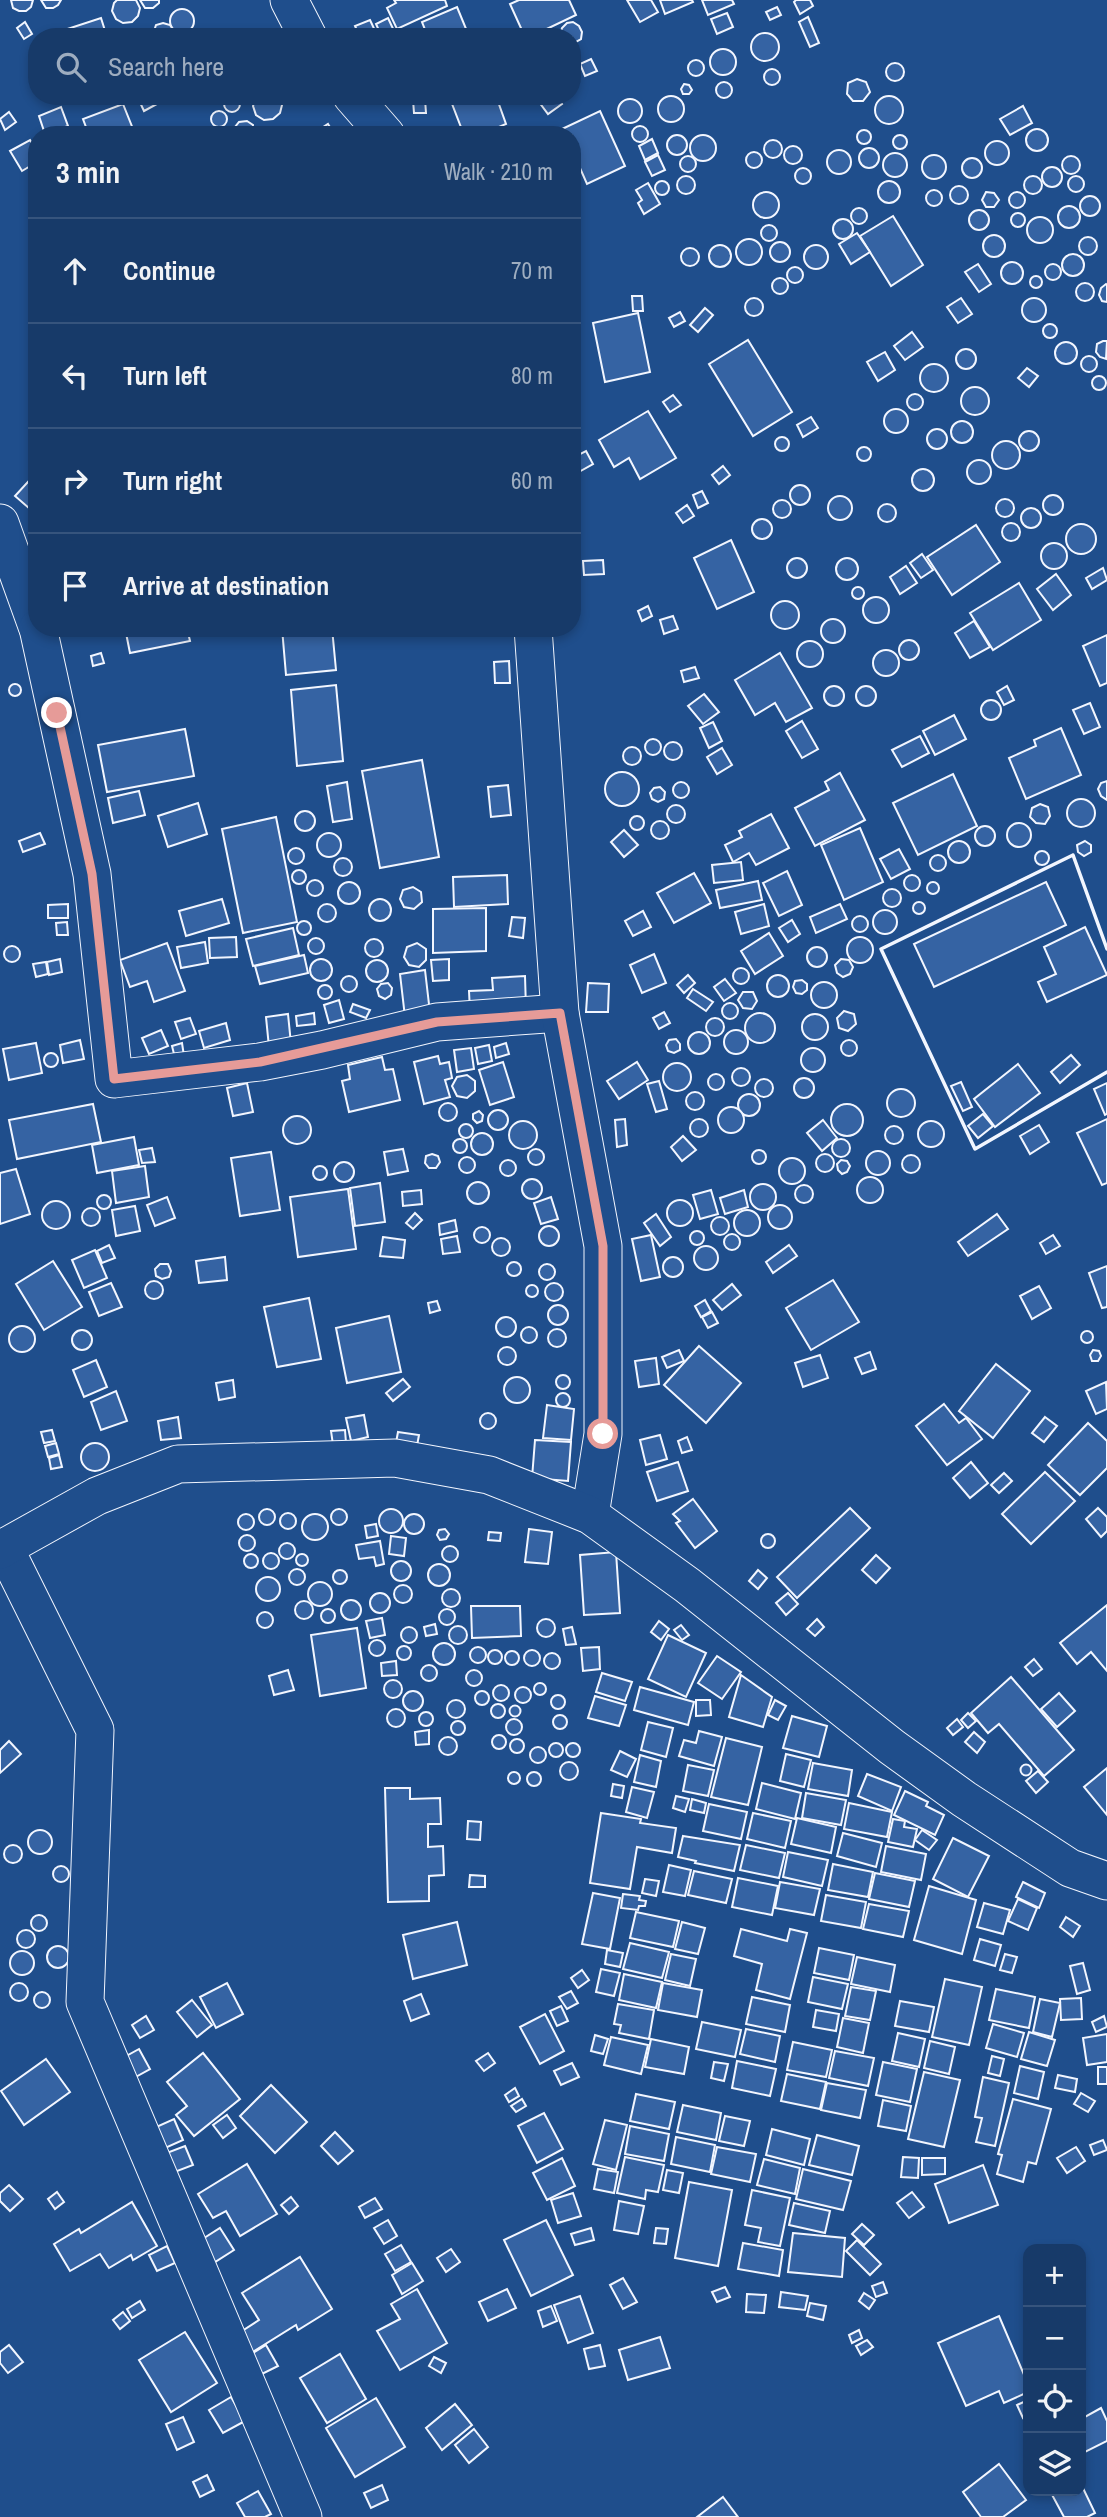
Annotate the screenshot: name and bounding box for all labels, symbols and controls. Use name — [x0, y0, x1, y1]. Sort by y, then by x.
search box — [28, 28, 581, 105]
icon: search — [52, 48, 90, 86]
text: Search here — [108, 49, 224, 84]
text: 3 min — [56, 152, 120, 192]
text: Walk · 210 m — [444, 156, 553, 187]
icon: ahead — [56, 252, 94, 290]
text: Continue — [123, 253, 215, 288]
text: 70 m — [511, 255, 553, 286]
icon: left — [56, 357, 94, 395]
text: Turn left — [123, 358, 207, 393]
text: 80 m — [511, 360, 553, 391]
icon: right — [56, 462, 94, 500]
text: Turn right — [123, 463, 222, 498]
text: 60 m — [511, 465, 553, 496]
icon: arrive — [56, 567, 94, 605]
text: Arrive at destination — [123, 568, 329, 603]
route end — [41, 697, 72, 728]
route start — [587, 1418, 618, 1449]
map controls — [1023, 2244, 1086, 2496]
button: + — [1023, 2244, 1086, 2307]
button: − — [1023, 2307, 1086, 2370]
button: locate — [1023, 2370, 1086, 2433]
button: layers — [1023, 2433, 1086, 2496]

